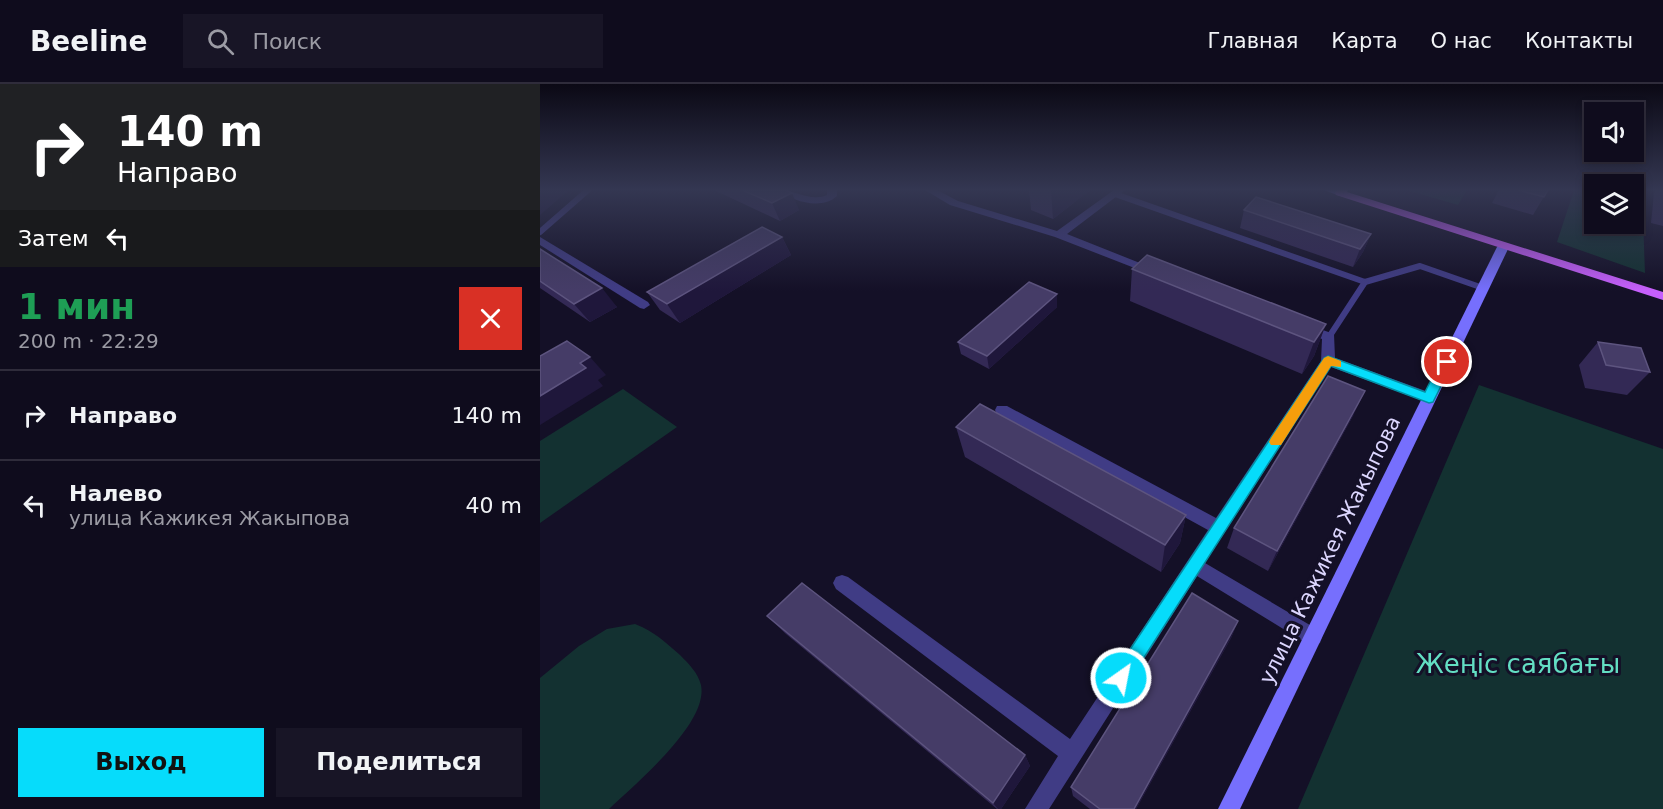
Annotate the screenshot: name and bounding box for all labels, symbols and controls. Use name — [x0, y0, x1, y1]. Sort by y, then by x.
search box — [183, 14, 603, 68]
text: Beeline — [30, 25, 147, 58]
icon: search — [204, 25, 237, 58]
text: Поиск — [252, 29, 322, 54]
text: Главная — [1208, 29, 1298, 53]
text: Карта — [1331, 29, 1398, 53]
text: О нас — [1431, 29, 1492, 53]
text: Контакты — [1525, 29, 1633, 53]
map controls — [1584, 102, 1644, 234]
button: sound — [1584, 102, 1644, 162]
text: 140 m — [117, 107, 263, 156]
icon: right — [18, 108, 96, 186]
text: Направо — [117, 157, 238, 188]
button: layers — [1584, 174, 1644, 234]
icon: left — [101, 222, 134, 255]
text: Затем — [18, 226, 89, 251]
text: 1 мин — [18, 286, 135, 327]
button: close — [459, 287, 522, 350]
text: 200 m · 22:29 — [18, 329, 159, 353]
pin — [1421, 336, 1472, 387]
icon: arrive — [1430, 345, 1463, 378]
icon: right — [18, 399, 51, 432]
text: Направо — [69, 403, 177, 428]
text: 140 m — [452, 403, 522, 428]
street label: улица Кажикея Жакыпова — [1255, 412, 1405, 688]
text: Налево — [69, 481, 162, 506]
icon: left — [18, 489, 51, 522]
text: 40 m — [466, 493, 522, 518]
text: улица Кажикея Жакыпова — [69, 506, 350, 530]
position arrow — [1089, 646, 1153, 710]
park label: Жеңіс саябағы — [1416, 649, 1620, 679]
button: Выход — [18, 728, 264, 797]
button: Поделиться — [276, 728, 522, 797]

